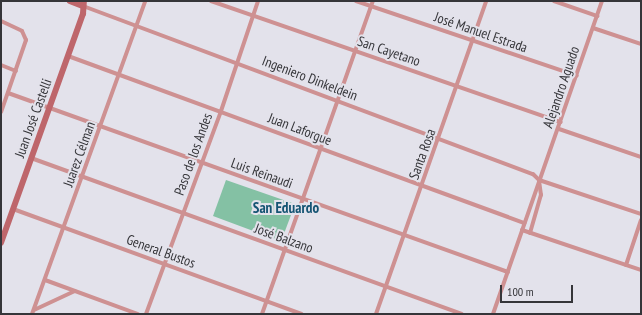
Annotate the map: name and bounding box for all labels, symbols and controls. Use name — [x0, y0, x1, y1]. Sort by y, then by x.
street label: José Manuel Estrada — [432, 8, 530, 56]
street label: San Cayetano — [355, 32, 423, 70]
street label: Alejandro Aguado — [539, 44, 583, 130]
street label: Ingeniero Dinkeldein — [260, 52, 360, 104]
street label: Juan José Castelli — [11, 76, 55, 160]
street label: Juan Laforgue — [266, 109, 334, 149]
street label: Paso de los Andes — [170, 111, 216, 197]
street label: Juarez Célman — [59, 119, 99, 189]
street label: Santa Rosa — [405, 126, 439, 182]
street label: Luis Reinaudi — [229, 154, 295, 192]
district label: San Eduardo — [253, 199, 319, 217]
street label: José Balzano — [252, 220, 316, 256]
street label: General Bustos — [124, 231, 198, 271]
scale bar — [502, 277, 575, 303]
text: 100 m — [507, 284, 534, 299]

